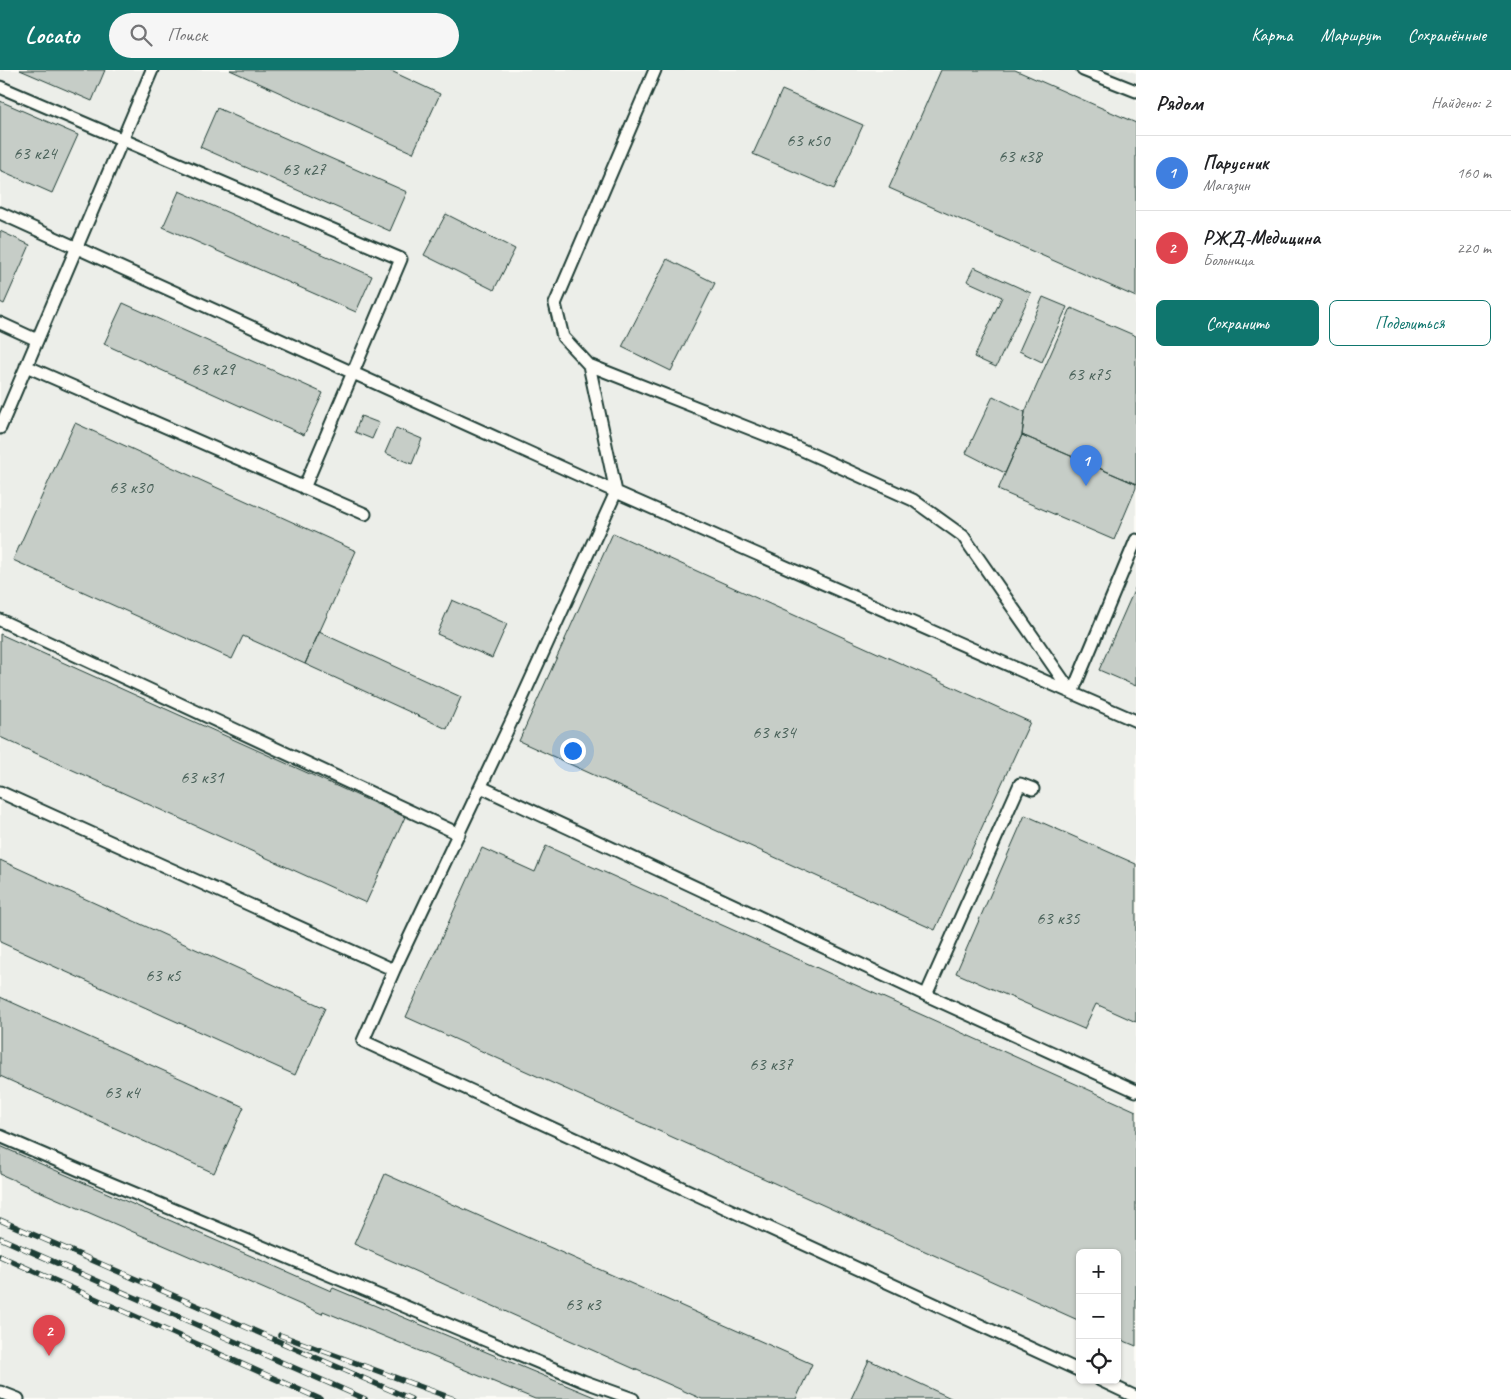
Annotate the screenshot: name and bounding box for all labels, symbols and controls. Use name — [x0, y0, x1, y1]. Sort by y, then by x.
search box — [109, 13, 459, 58]
text: Locato — [25, 20, 79, 50]
icon: search — [127, 21, 155, 49]
text: Поиск — [167, 23, 207, 47]
text: Карта — [1251, 24, 1292, 46]
text: Маршрут — [1320, 24, 1380, 46]
text: Сохранённые — [1408, 24, 1486, 46]
text: Рядом — [1156, 90, 1203, 116]
text: Найдено: 2 — [1431, 93, 1491, 113]
house number: 63 к50 — [786, 129, 832, 151]
house number: 63 к24 — [13, 142, 59, 164]
house number: 63 к38 — [998, 145, 1044, 167]
text: Парусник — [1203, 151, 1268, 175]
house number: 63 к27 — [282, 158, 327, 180]
text: 1 — [1168, 163, 1176, 183]
text: 160 m — [1457, 163, 1491, 183]
text: Магазин — [1203, 175, 1250, 195]
text: РЖД-Медицина — [1203, 226, 1320, 250]
text: 2 — [1168, 238, 1176, 258]
text: 220 m — [1457, 238, 1491, 258]
text: Больница — [1203, 250, 1253, 270]
button: Сохранить — [1156, 300, 1319, 346]
button: Поделиться — [1329, 300, 1491, 346]
house number: 63 к29 — [191, 358, 237, 380]
house number: 63 к75 — [1067, 363, 1112, 385]
pin: 1 — [1070, 445, 1102, 486]
house number: 63 к30 — [109, 476, 155, 498]
house number: 63 к34 — [752, 721, 798, 743]
your location — [560, 738, 586, 764]
house number: 63 к31 — [180, 766, 225, 788]
house number: 63 к35 — [1036, 907, 1081, 929]
house number: 63 к5 — [145, 964, 182, 986]
house number: 63 к37 — [749, 1053, 794, 1075]
house number: 63 к4 — [104, 1081, 142, 1103]
map controls — [1076, 1249, 1121, 1384]
button: + — [1076, 1249, 1121, 1294]
house number: 63 к3 — [565, 1293, 603, 1315]
button: − — [1076, 1294, 1121, 1339]
pin: 2 — [33, 1315, 65, 1356]
button: locate — [1076, 1339, 1121, 1384]

